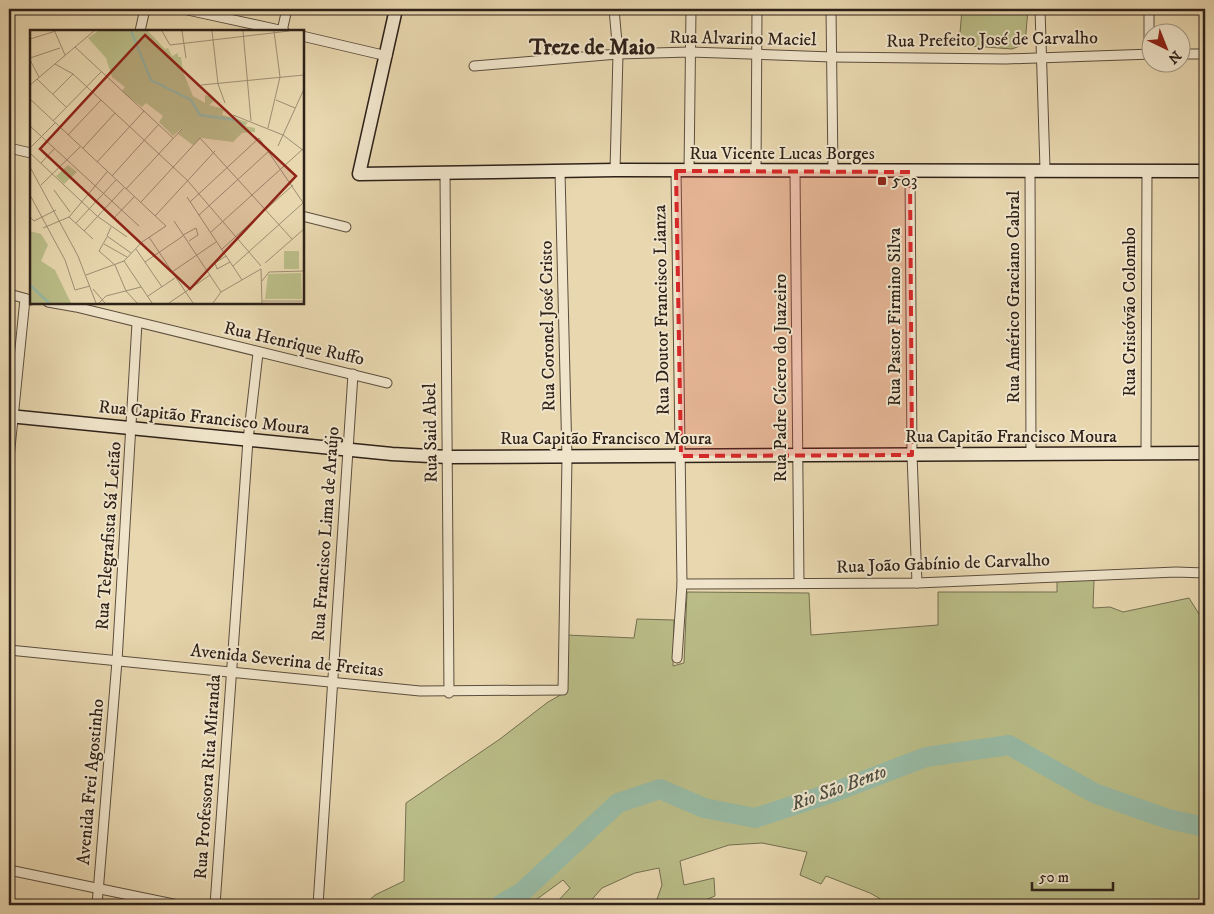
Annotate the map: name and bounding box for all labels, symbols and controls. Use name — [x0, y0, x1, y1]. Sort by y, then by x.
north arrow — [1142, 22, 1192, 72]
street label: Rua Alvarino Maciel — [669, 27, 817, 51]
street label: Rua Prefeito José de Carvalho — [886, 27, 1098, 53]
inset map — [30, 30, 304, 304]
district label: Treze de Maio — [528, 34, 655, 61]
text: N — [1163, 46, 1185, 68]
street label: Rua Vicente Lucas Borges — [689, 143, 875, 165]
place label: 503 — [892, 170, 917, 192]
marker: 503 — [876, 175, 888, 187]
street label: Rua Américo Graciano Cabral — [1003, 190, 1025, 403]
street label: Rua Doutor Francisco Lianza — [649, 204, 675, 416]
street label: Rua Pastor Firmino Silva — [884, 227, 906, 406]
street label: Rua Cristóvão Colombo — [1119, 227, 1141, 397]
street label: Rua Coronel José Cristo — [536, 240, 560, 412]
street label: Rua Padre Cícero do Juazeiro — [770, 274, 792, 482]
street label: Rua Henrique Ruffo — [222, 317, 367, 371]
street label: Rua Said Abel — [419, 382, 443, 483]
street label: Rua Capitão Francisco Moura — [97, 396, 311, 440]
street label: Rua Francisco Lima de Araújo — [308, 426, 344, 642]
street label: Rua Capitão Francisco Moura — [905, 426, 1117, 448]
street label: Rua Capitão Francisco Moura — [500, 428, 712, 450]
street label: Rua Telegrafista Sá Leitão — [91, 441, 127, 631]
street label: Rua João Gabínio de Carvalho — [836, 549, 1051, 579]
street label: Avenida Severina de Freitas — [189, 640, 385, 682]
street label: Rua Professora Rita Miranda — [190, 673, 226, 880]
street label: Avenida Frei Agostinho — [73, 698, 109, 866]
water label: Rio São Bento — [787, 760, 890, 816]
scale bar — [1032, 859, 1113, 891]
text: 50 m — [1039, 868, 1069, 887]

